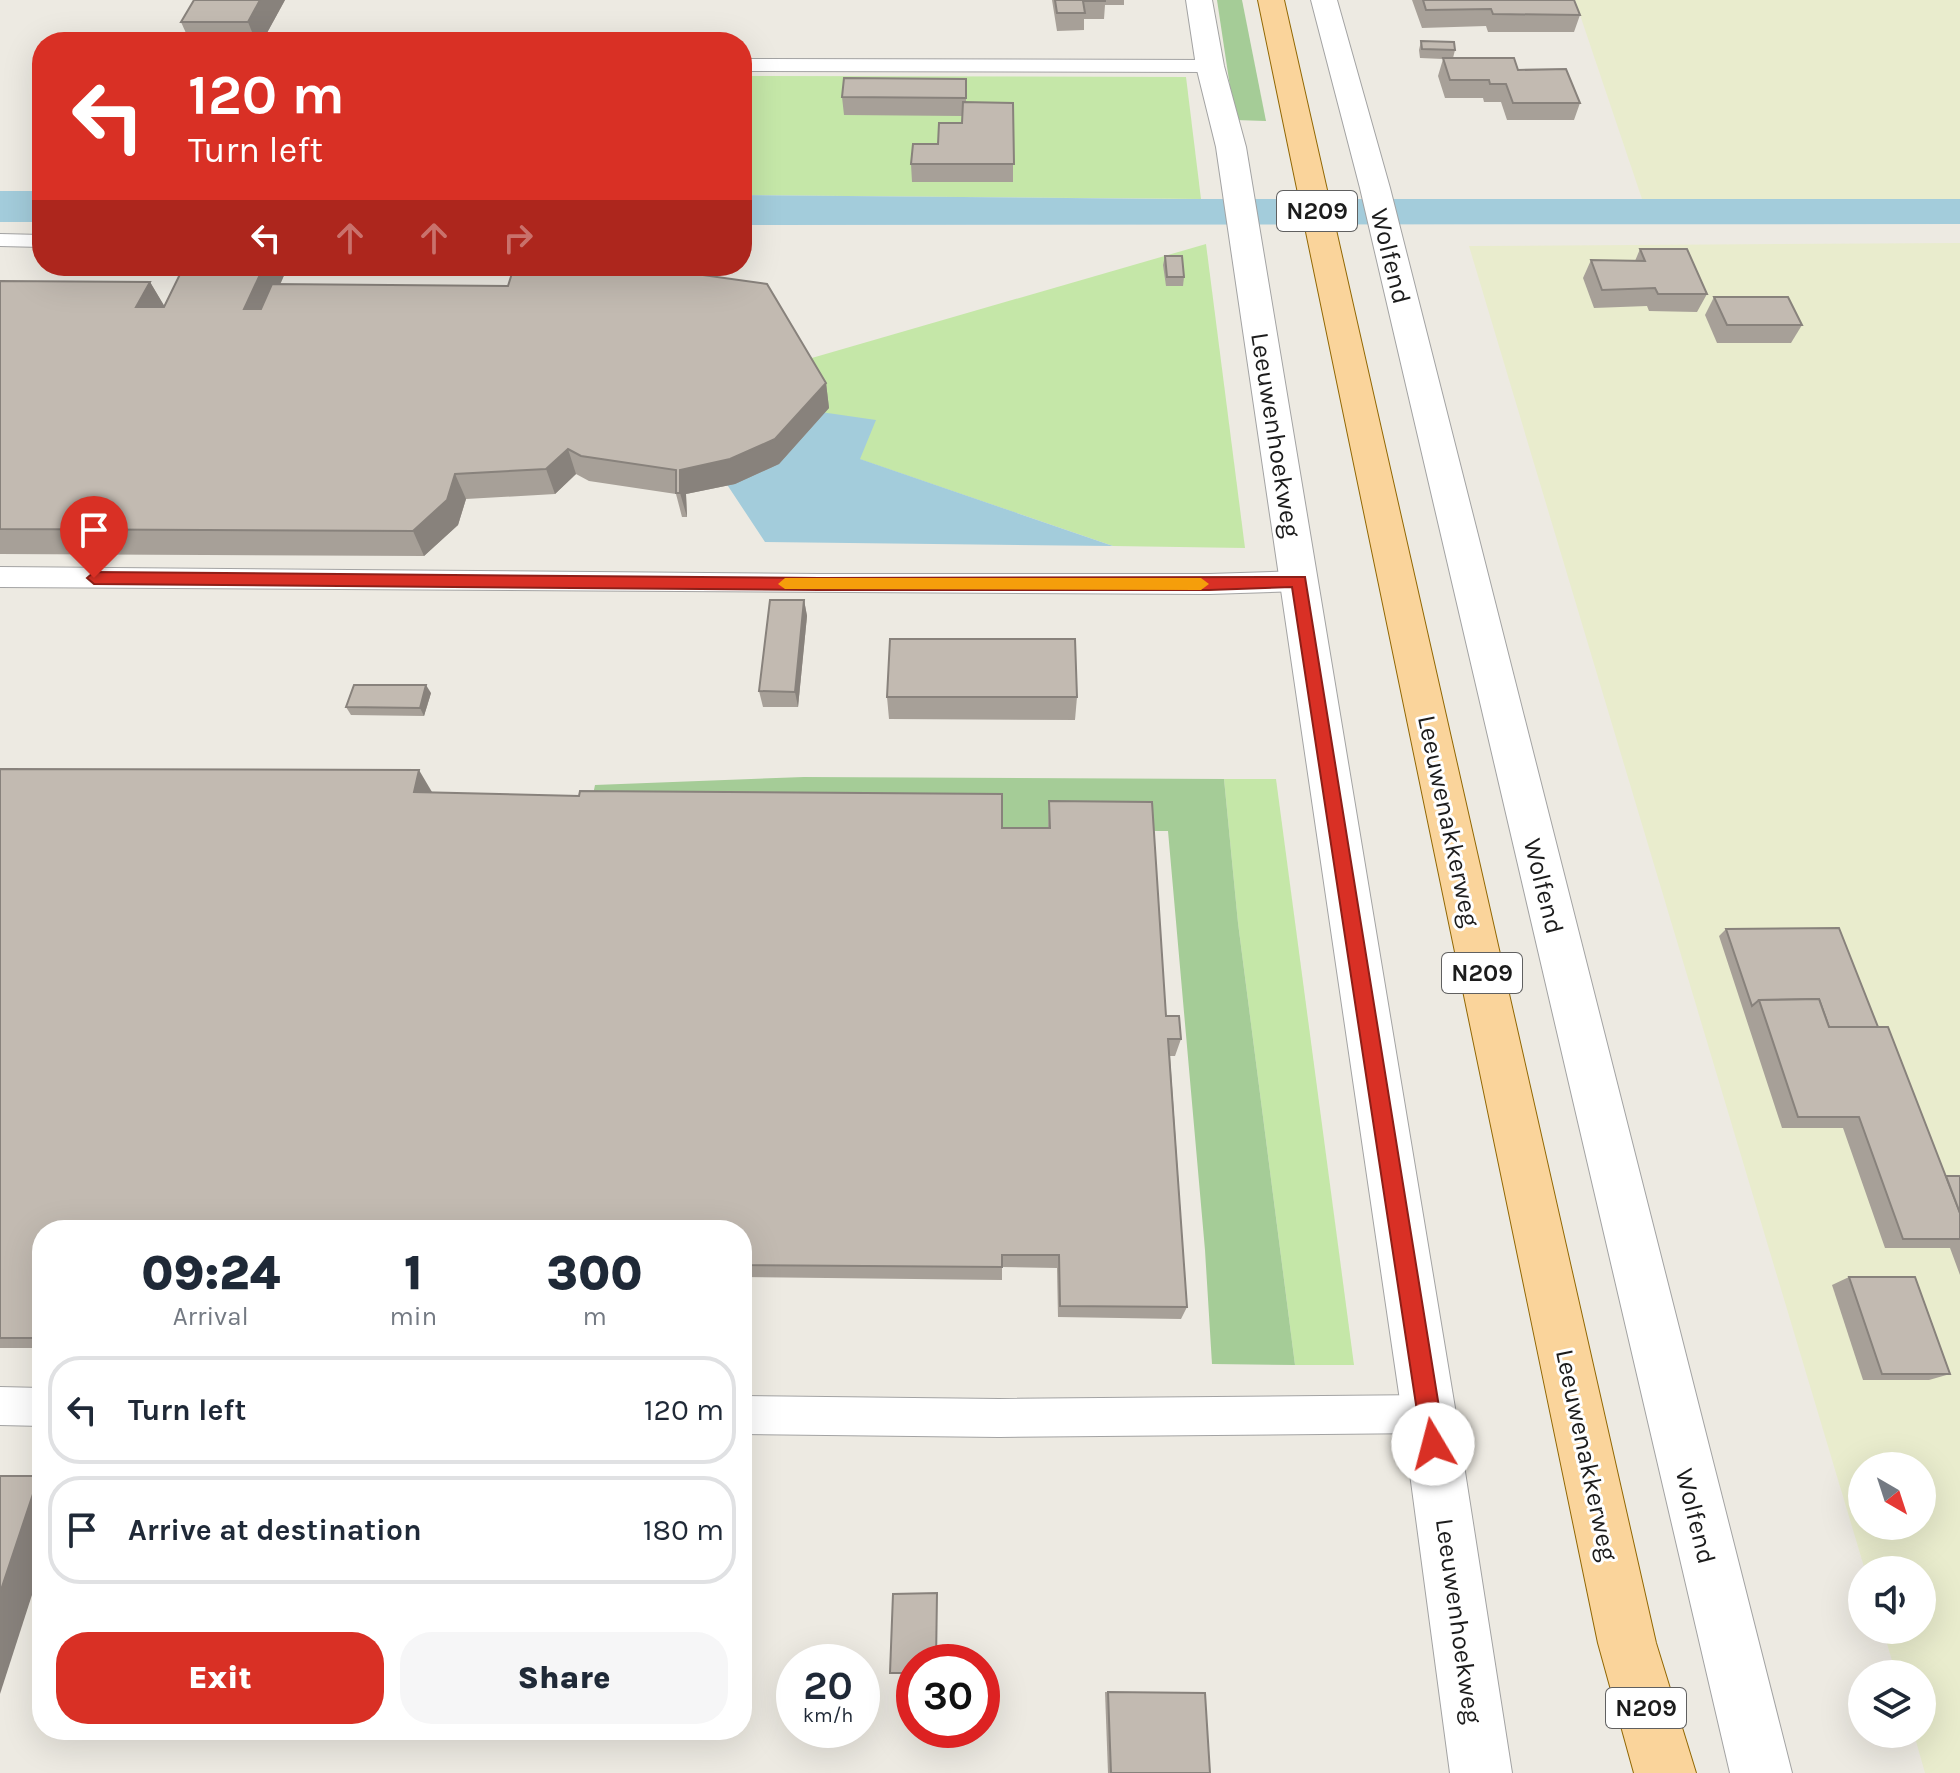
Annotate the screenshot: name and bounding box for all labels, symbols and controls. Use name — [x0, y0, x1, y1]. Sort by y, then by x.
text: 120 m — [188, 62, 345, 127]
icon: left — [56, 64, 160, 168]
text: Turn left — [188, 129, 323, 171]
road number: N209 — [1277, 191, 1357, 231]
street label: Wolfend — [1364, 205, 1417, 307]
icon: left — [244, 216, 288, 260]
icon: ahead — [328, 216, 372, 260]
icon: ahead — [412, 216, 456, 260]
icon: right — [496, 216, 540, 260]
street label: Leeuwenhoekweg — [1244, 330, 1307, 540]
pin — [60, 496, 128, 578]
icon: arrive — [72, 508, 116, 552]
street label: Leeuwenakkerweg — [1411, 712, 1486, 930]
street label: Wolfend — [1517, 835, 1570, 937]
road number: N209 — [1442, 953, 1522, 993]
text: 09:24 — [141, 1245, 280, 1301]
text: 1 — [404, 1245, 423, 1301]
text: 300 — [547, 1245, 643, 1301]
text: Arrival — [173, 1301, 249, 1332]
text: min — [389, 1301, 437, 1332]
text: m — [582, 1301, 607, 1332]
street label: Leeuwenakkerweg — [1549, 1346, 1624, 1564]
icon: left — [60, 1388, 104, 1432]
text: Turn left — [128, 1392, 246, 1428]
text: 120 m — [644, 1392, 724, 1428]
position arrow — [1391, 1402, 1475, 1486]
north arrow — [1848, 1452, 1936, 1540]
map controls — [1848, 1452, 1936, 1748]
street label: Wolfend — [1669, 1465, 1722, 1567]
icon: arrive — [60, 1508, 104, 1552]
text: Arrive at destination — [128, 1512, 422, 1548]
text: 180 m — [643, 1512, 724, 1548]
street label: Leeuwenhoekweg — [1429, 1516, 1488, 1726]
button: sound — [1848, 1556, 1936, 1644]
button: Exit — [56, 1632, 384, 1724]
button: Share — [400, 1632, 728, 1724]
speed limit sign: 30 — [896, 1644, 1000, 1748]
button: layers — [1848, 1660, 1936, 1748]
text: 20 — [803, 1662, 853, 1709]
road number: N209 — [1606, 1688, 1686, 1728]
text: km/h — [803, 1704, 853, 1727]

